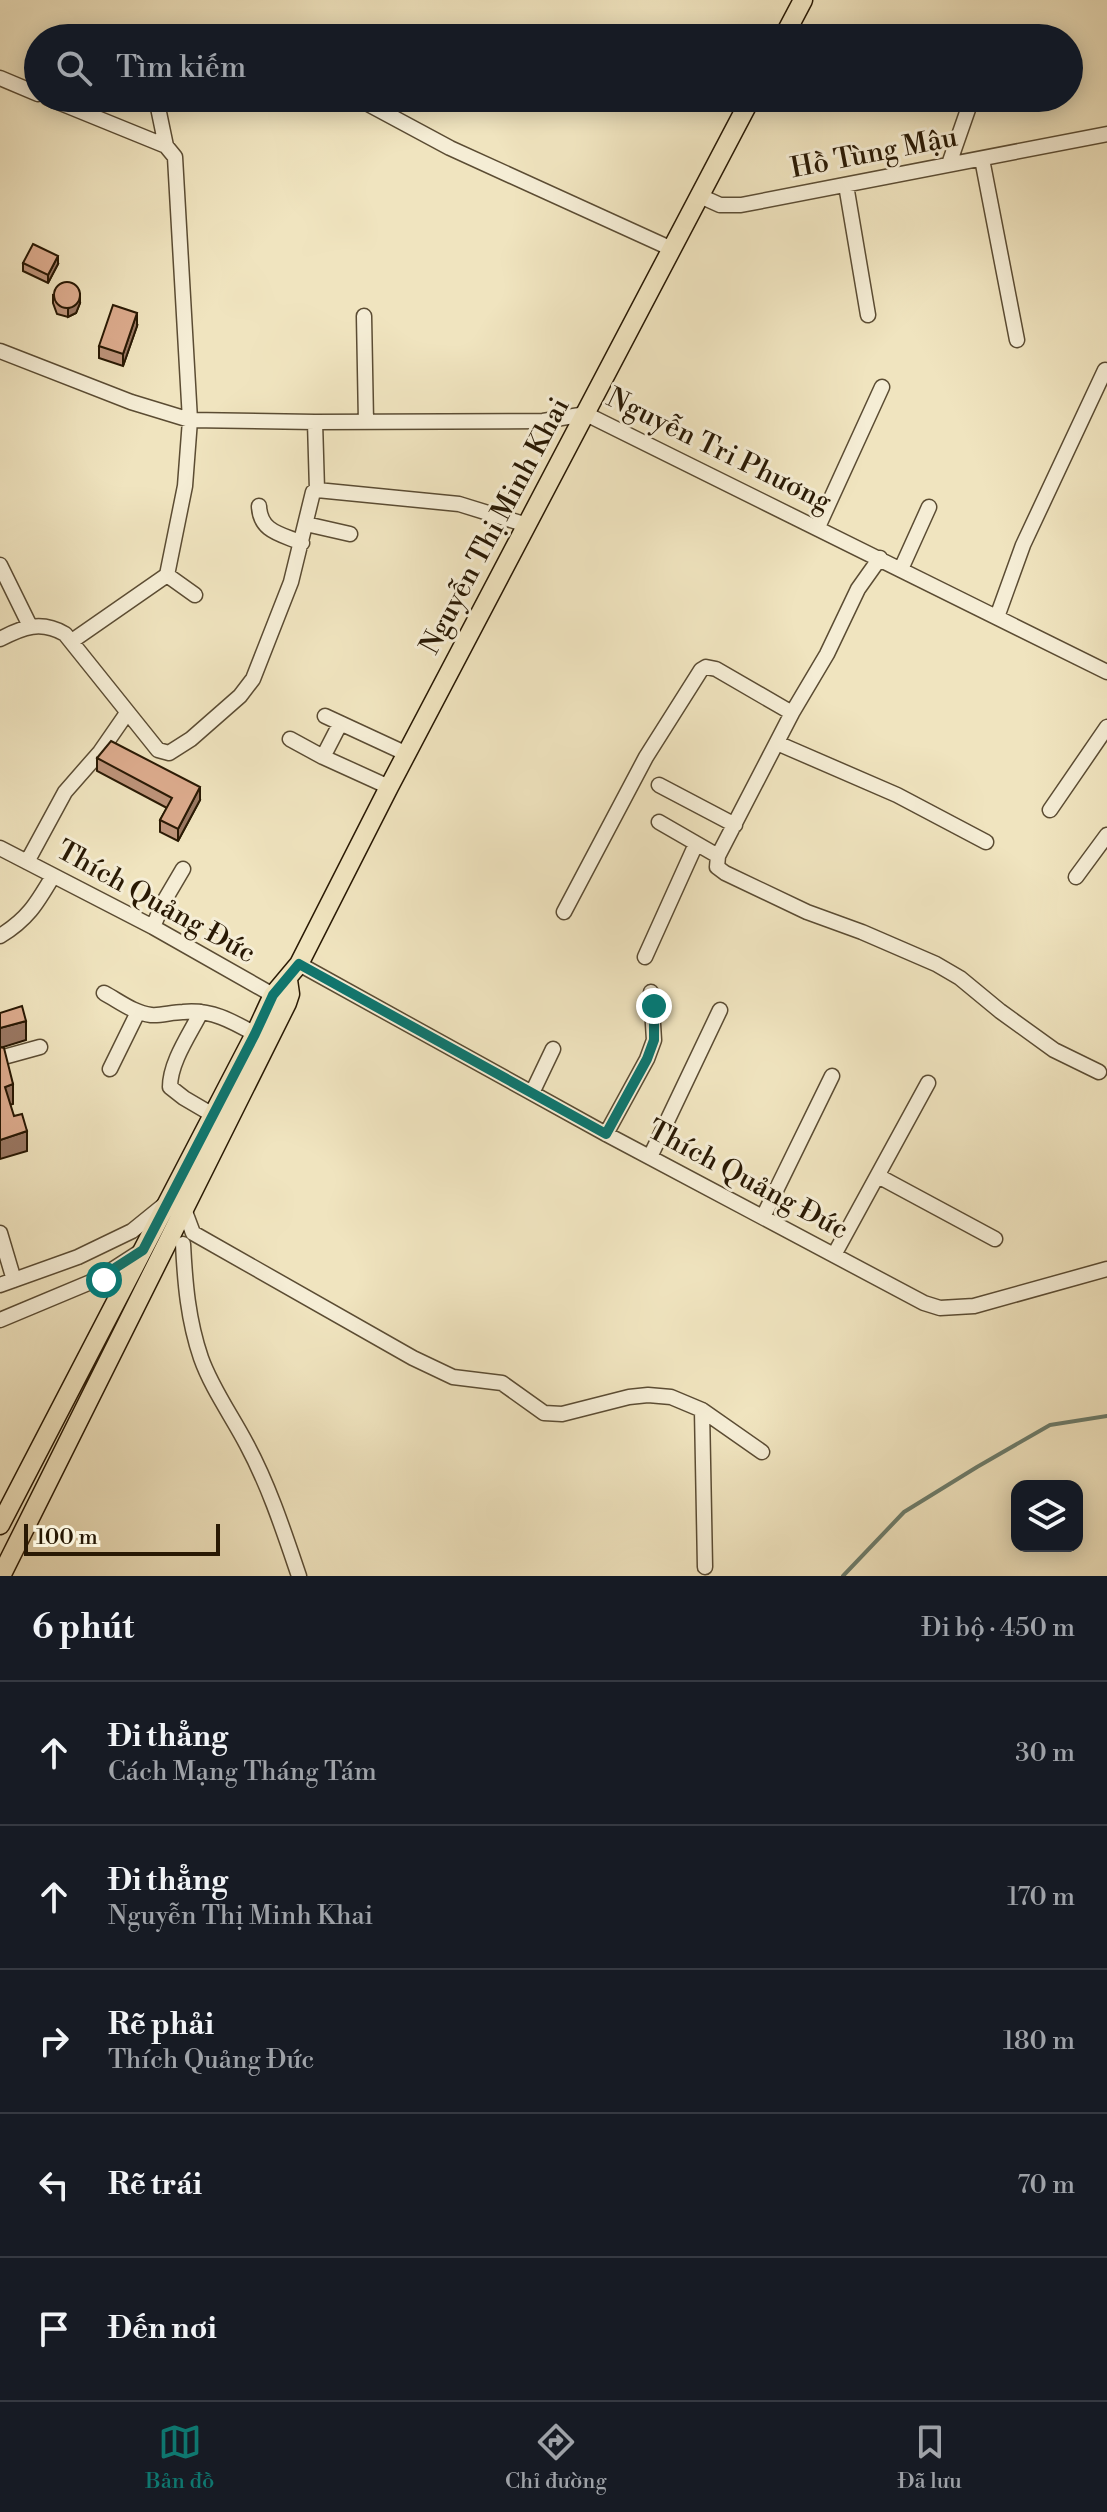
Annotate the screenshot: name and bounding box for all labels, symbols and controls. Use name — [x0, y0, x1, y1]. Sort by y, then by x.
search box — [24, 24, 1083, 112]
icon: search — [52, 46, 96, 90]
text: Tìm kiếm — [116, 49, 246, 87]
street label: Hồ Tùng Mậu — [788, 120, 960, 186]
street label: Nguyễn Tri Phương — [601, 380, 838, 520]
street label: Nguyễn Thị Minh Khai — [413, 392, 577, 660]
street label: Thích Quảng Đức — [50, 833, 262, 971]
route end — [636, 988, 672, 1024]
street label: Thích Quảng Đức — [642, 1112, 854, 1248]
route start — [86, 1262, 122, 1298]
map controls — [1011, 1480, 1083, 1552]
button: layers — [1011, 1480, 1083, 1552]
scale bar — [24, 1520, 220, 1556]
text: 100 m — [36, 1524, 98, 1551]
text: 6 phút — [32, 1607, 134, 1649]
text: Đi bộ · 450 m — [921, 1612, 1075, 1644]
text: Đi thẳng — [108, 1718, 228, 1756]
icon: ahead — [32, 1731, 76, 1775]
text: 30 m — [1015, 1737, 1075, 1769]
text: Cách Mạng Tháng Tám — [108, 1756, 377, 1788]
text: Đi thẳng — [108, 1862, 228, 1900]
icon: ahead — [32, 1875, 76, 1919]
text: 170 m — [1007, 1881, 1075, 1913]
text: Nguyễn Thị Minh Khai — [108, 1900, 373, 1932]
text: Rẽ phải — [108, 2006, 214, 2044]
icon: right — [32, 2019, 76, 2063]
text: 180 m — [1003, 2025, 1075, 2057]
text: Thích Quảng Đức — [108, 2044, 314, 2076]
icon: left — [32, 2163, 76, 2207]
text: Rẽ trái — [108, 2166, 202, 2204]
text: 70 m — [1017, 2169, 1075, 2201]
icon: arrive — [32, 2307, 76, 2351]
text: Đến nơi — [108, 2310, 217, 2348]
tab: Bản đồ — [145, 2420, 214, 2495]
tab: Chỉ đường — [505, 2420, 607, 2495]
tab: Đã lưu — [897, 2420, 962, 2495]

